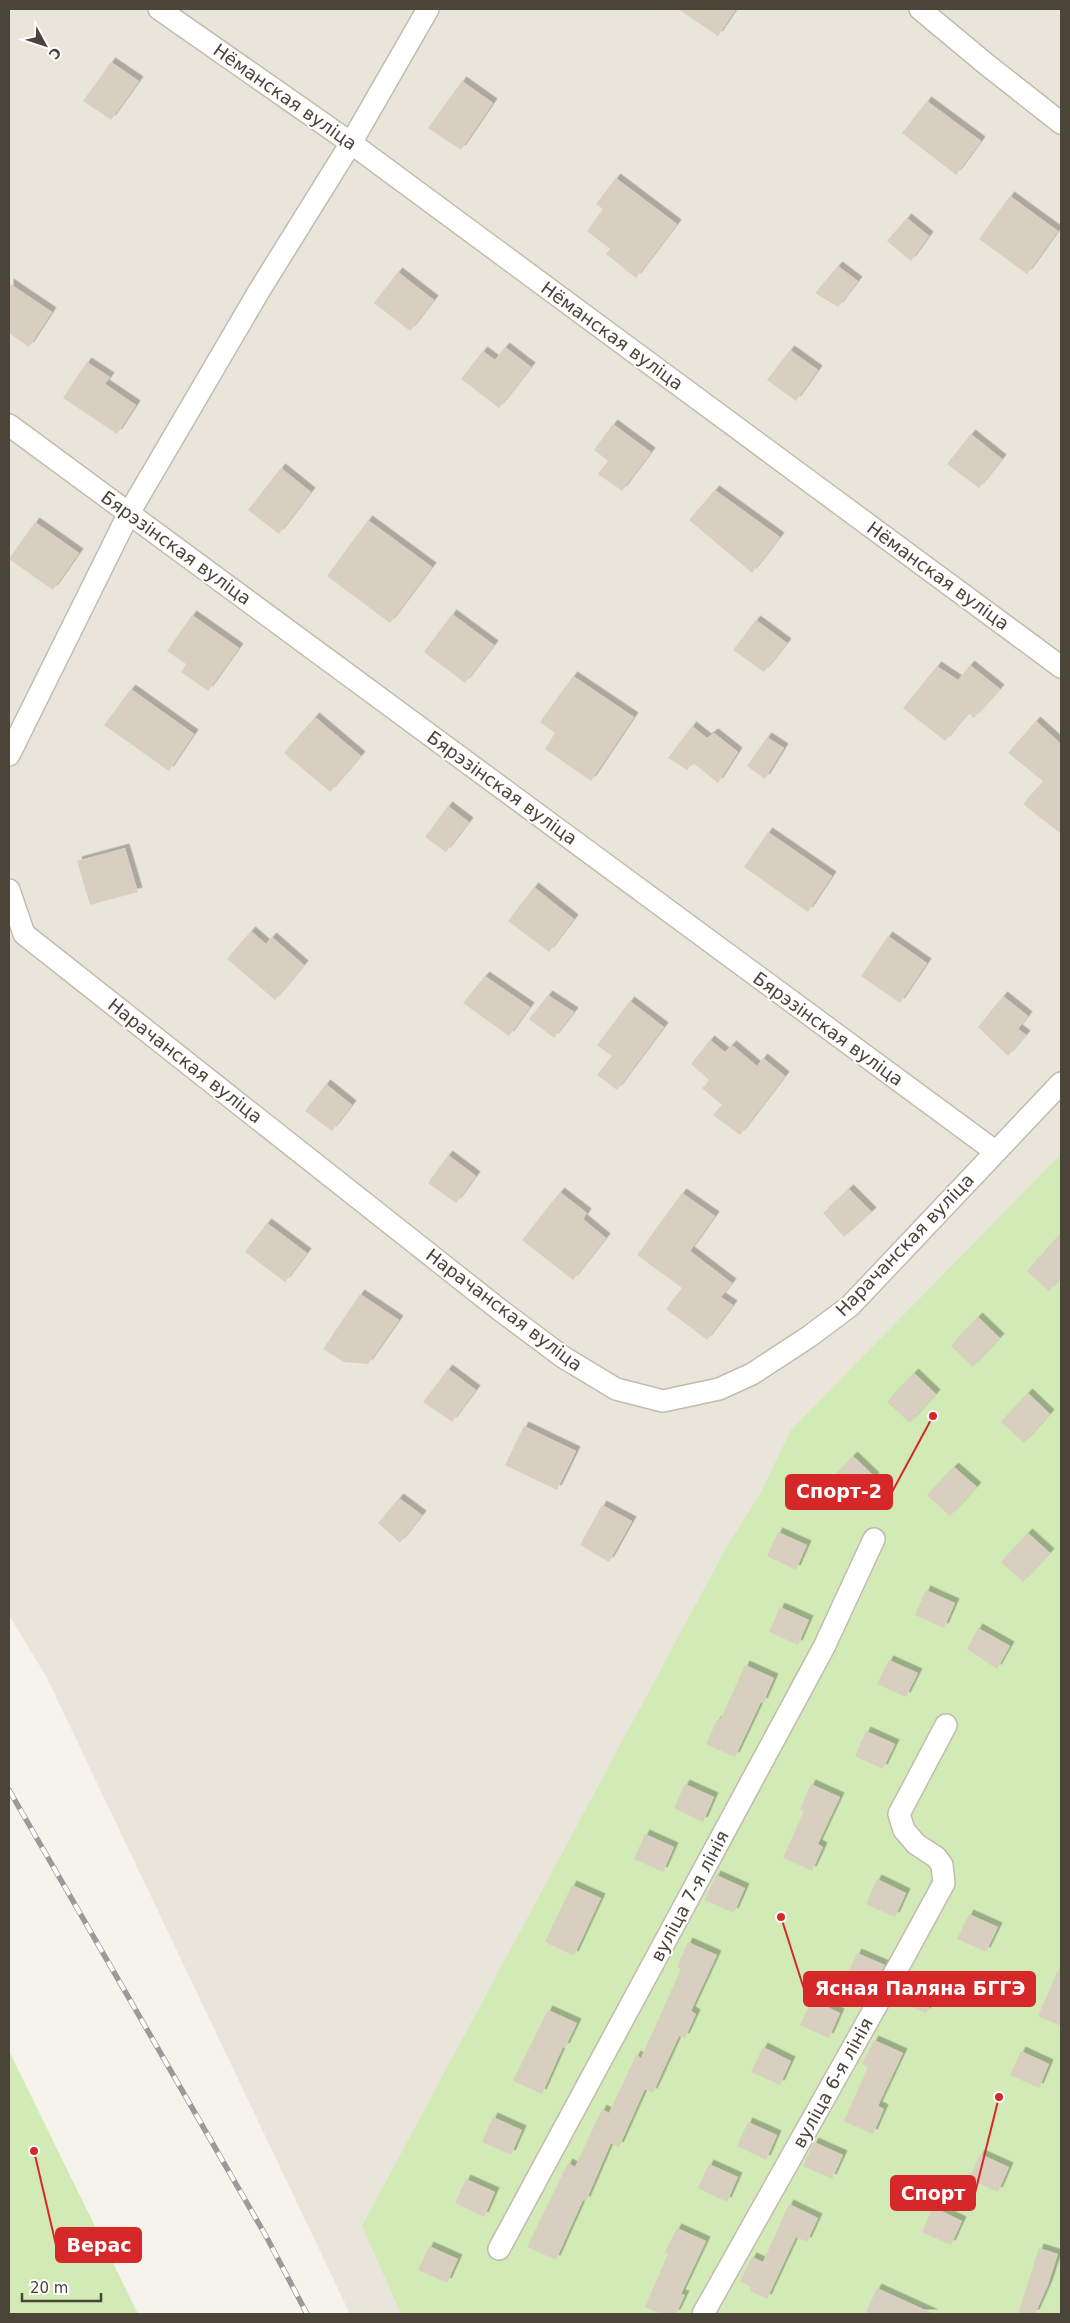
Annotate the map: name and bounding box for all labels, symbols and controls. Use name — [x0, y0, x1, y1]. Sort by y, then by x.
north arrow — [20, 20, 70, 70]
street label: Нёманская вуліца — [209, 39, 361, 154]
text: С — [46, 44, 64, 62]
street label: Нёманская вуліца — [537, 277, 687, 394]
street label: Бярэзінская вуліца — [97, 486, 255, 609]
street label: Нёманская вуліца — [863, 517, 1013, 634]
street label: Бярэзінская вуліца — [423, 726, 581, 849]
street label: Бярэзінская вуліца — [749, 967, 907, 1090]
street label: Нарачанская вуліца — [104, 994, 267, 1127]
street label: Нарачанская вуліца — [831, 1169, 978, 1320]
street label: Нарачанская вуліца — [422, 1244, 586, 1375]
callout: Спорт-2 — [786, 1475, 892, 1509]
text: Спорт-2 — [796, 1480, 882, 1502]
street label: вуліца 7-я лінія — [646, 1827, 733, 1965]
callout: Ясная Паляна БГГЭ — [804, 1972, 1035, 2006]
text: Ясная Паляна БГГЭ — [815, 1977, 1025, 1999]
street label: вуліца 6-я лінія — [788, 2014, 877, 2151]
callout: Спорт — [891, 2176, 975, 2210]
text: Спорт — [901, 2182, 965, 2204]
callout: Верас — [56, 2228, 141, 2262]
text: Верас — [66, 2234, 132, 2256]
scale bar — [22, 2270, 101, 2302]
text: 20 m — [30, 2279, 68, 2297]

